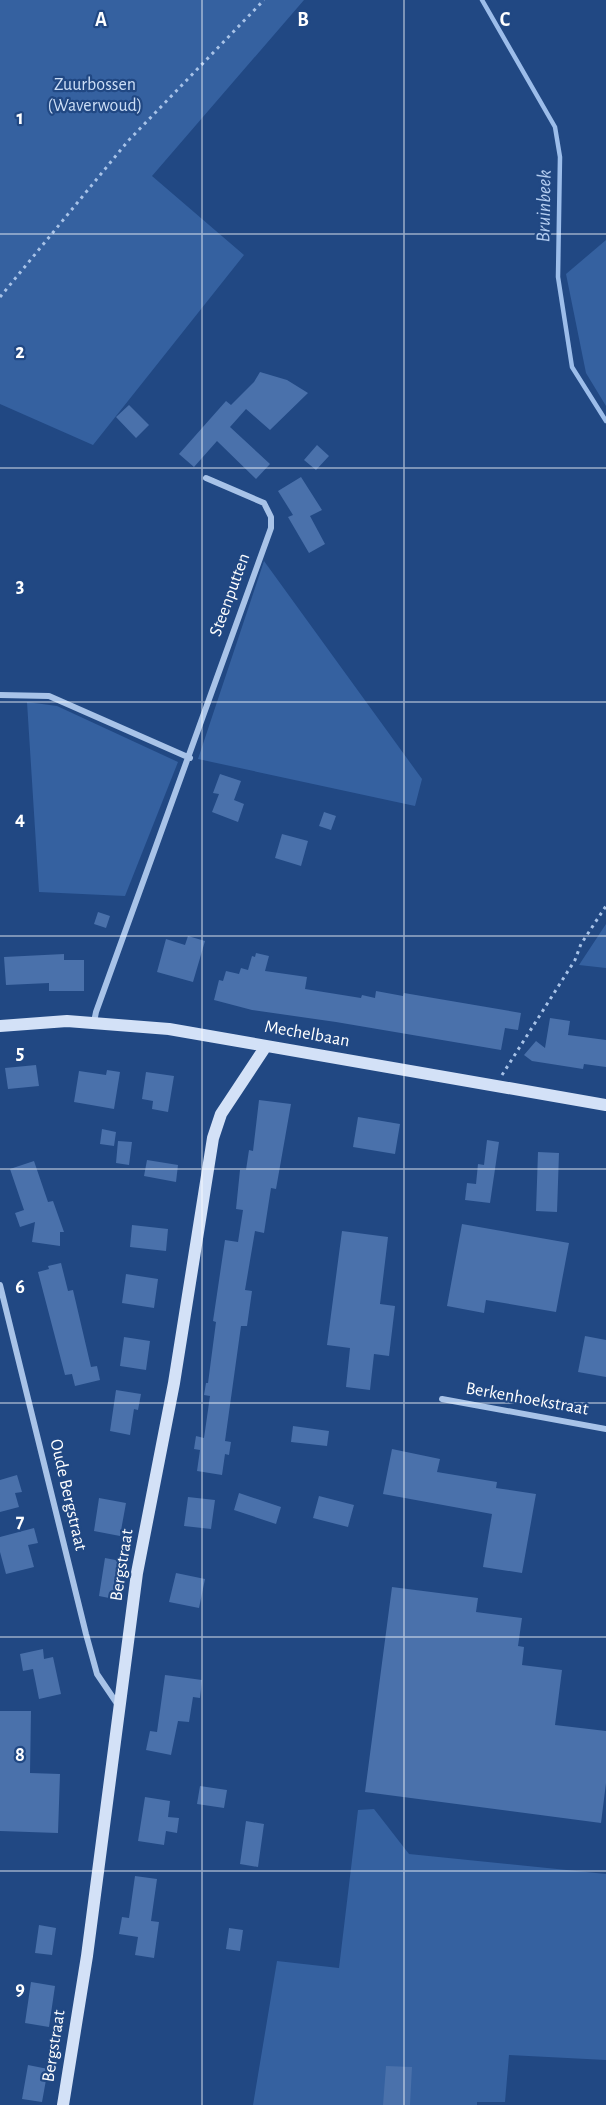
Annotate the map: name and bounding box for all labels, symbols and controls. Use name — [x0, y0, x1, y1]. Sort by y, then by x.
text: A — [95, 10, 107, 30]
text: B — [297, 10, 309, 30]
text: C — [500, 10, 511, 30]
park label: Zuurbossen (Waverwoud) — [48, 76, 142, 115]
text: 1 — [16, 108, 24, 128]
water label: Bruinbeek — [533, 169, 555, 243]
text: 2 — [15, 342, 25, 362]
street label: Steenputten — [207, 551, 253, 639]
text: 3 — [16, 576, 24, 596]
text: 4 — [15, 809, 25, 829]
street label: Mechelbaan — [263, 1018, 351, 1050]
text: 5 — [16, 1043, 24, 1063]
text: 6 — [15, 1277, 25, 1297]
street label: Berkenhoekstraat — [464, 1379, 590, 1419]
street label: Oude Bergstraat — [46, 1437, 90, 1553]
text: 7 — [16, 1511, 25, 1531]
street label: Bergstraat — [107, 1527, 137, 1602]
text: 8 — [15, 1745, 25, 1765]
text: 9 — [15, 1979, 25, 1999]
street label: Bergstraat — [39, 2008, 69, 2083]

